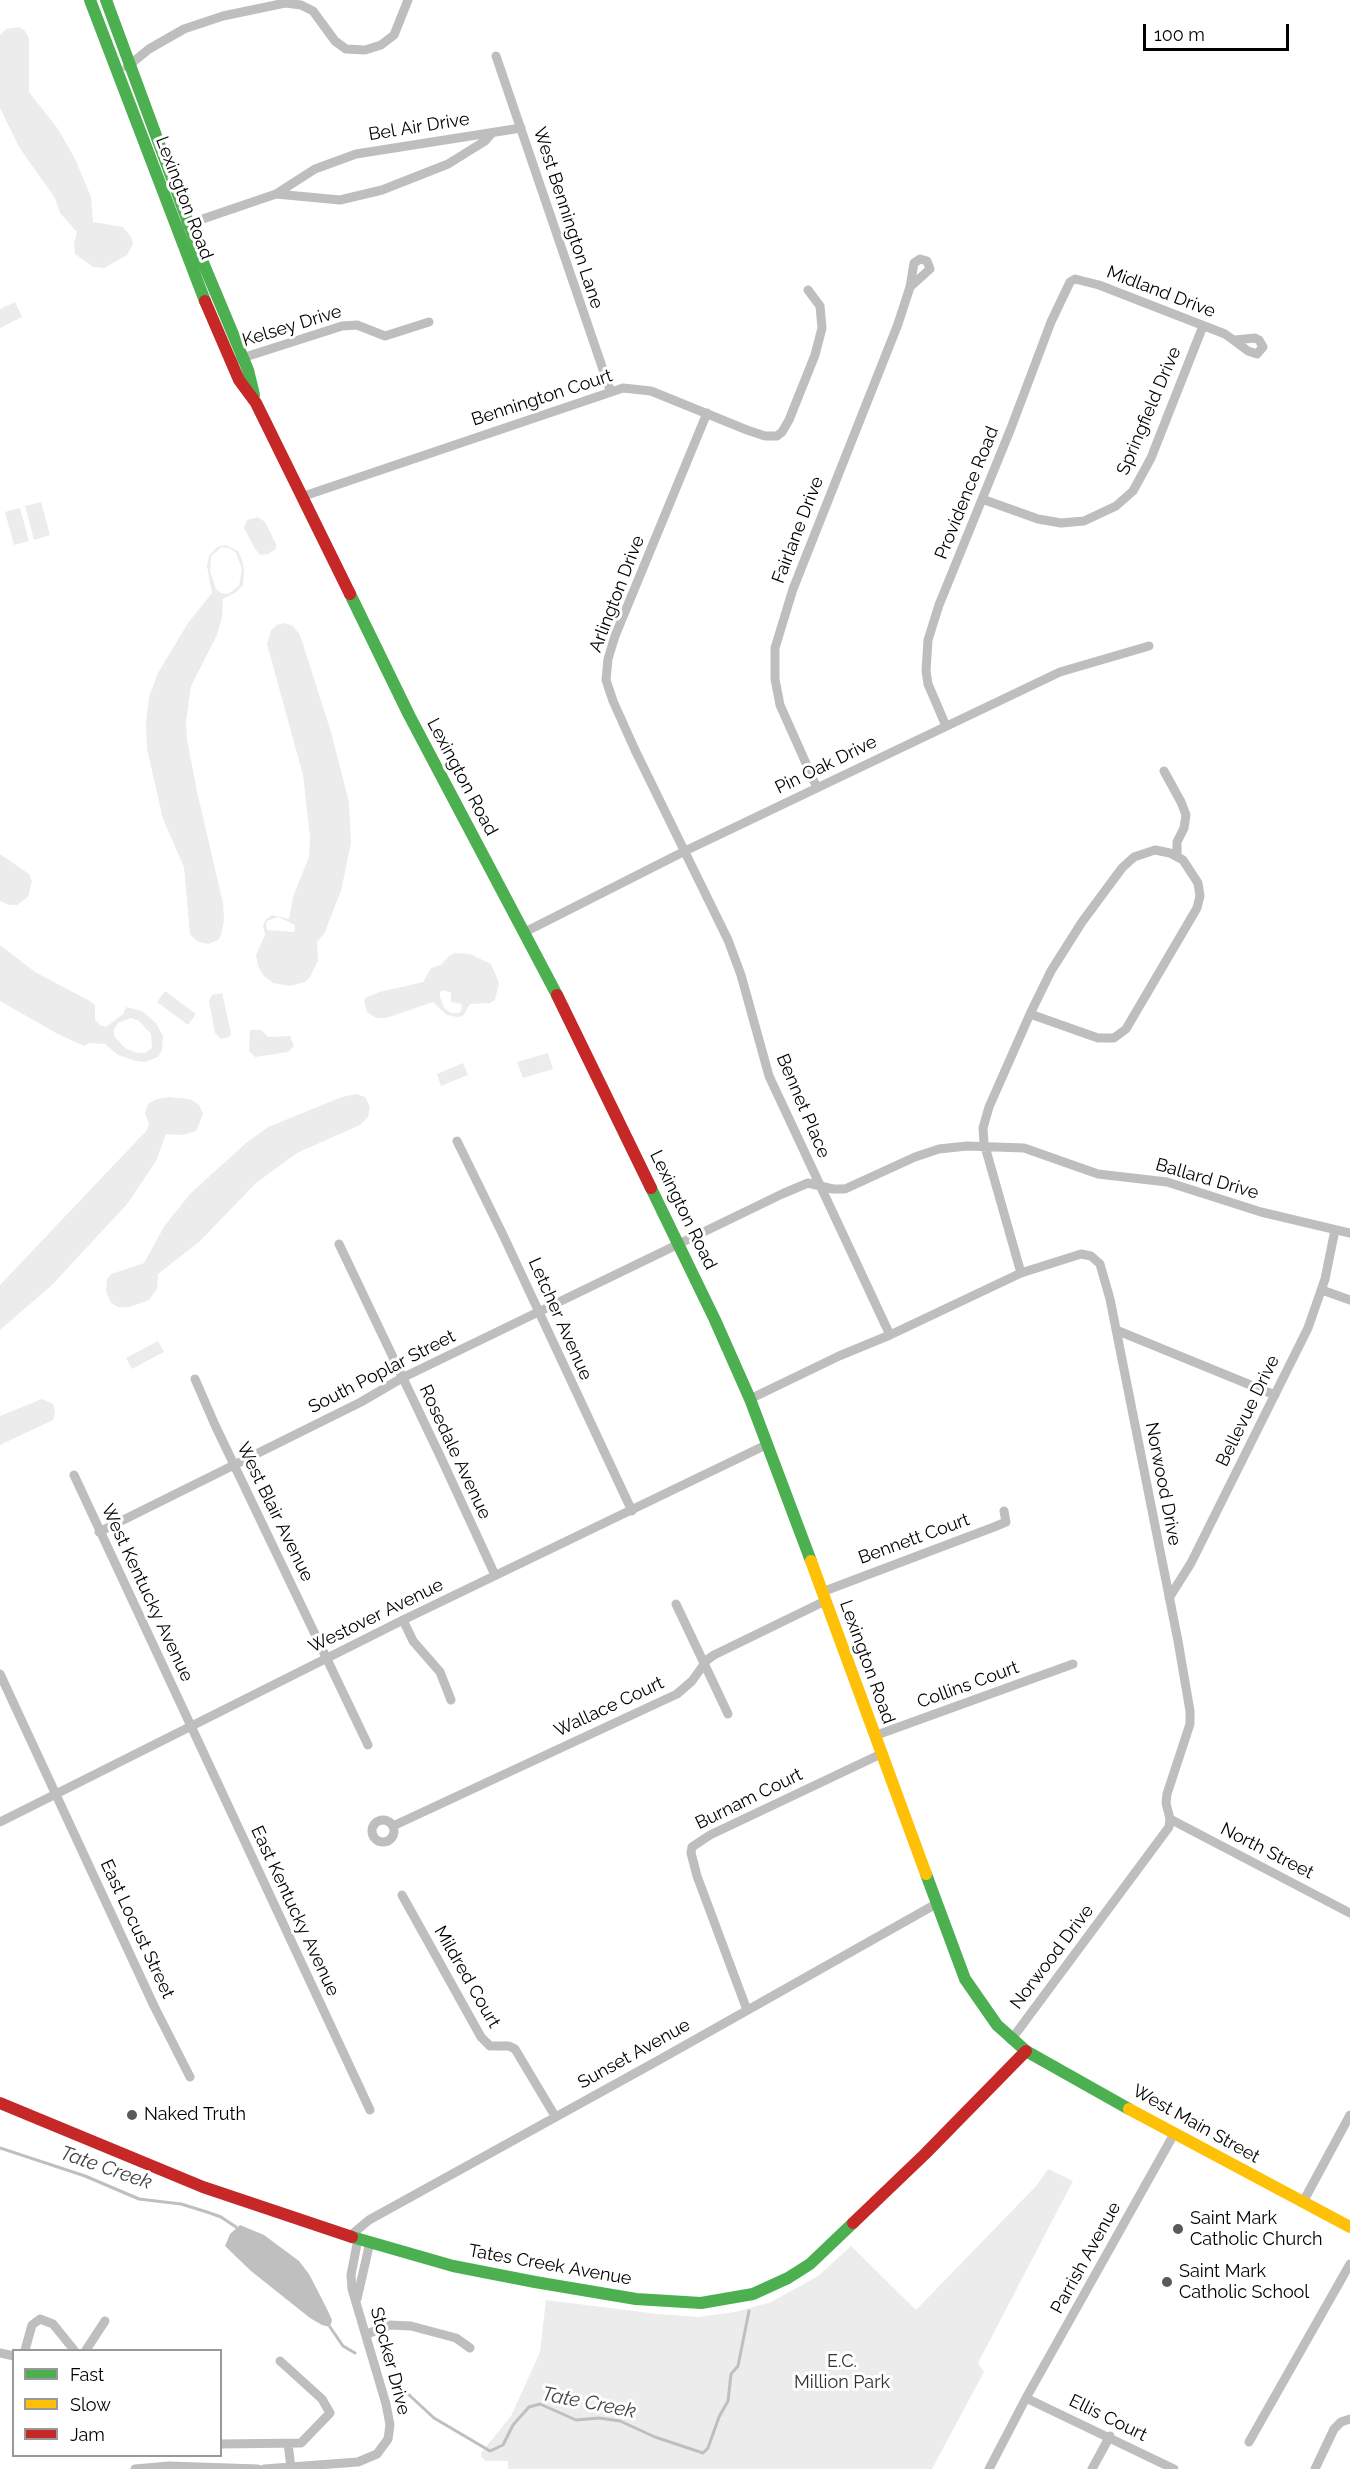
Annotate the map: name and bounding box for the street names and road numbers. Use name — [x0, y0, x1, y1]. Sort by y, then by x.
street label: Bel Air Drive — [367, 108, 471, 146]
street label: West Bennington Lane — [528, 124, 608, 312]
street label: Lexington Road — [151, 133, 217, 263]
street label: Midland Drive — [1104, 261, 1218, 323]
street label: Kelsey Drive — [240, 301, 344, 351]
street label: Springfield Drive — [1112, 344, 1186, 478]
street label: Bennington Court — [469, 365, 615, 431]
street label: Providence Road — [930, 423, 1004, 563]
street label: Fairlane Drive — [768, 473, 828, 587]
street label: Arlington Drive — [585, 532, 649, 656]
street label: Lexington Road — [422, 715, 502, 839]
street label: Pin Oak Drive — [772, 731, 880, 799]
street label: Bennet Place — [771, 1051, 835, 1161]
street label: Lexington Road — [645, 1147, 721, 1273]
street label: Ballard Drive — [1153, 1154, 1261, 1204]
street label: Letcher Avenue — [523, 1254, 597, 1384]
street label: South Poplar Street — [305, 1326, 459, 1418]
street label: Bellevue Drive — [1212, 1352, 1284, 1470]
street label: Rosedale Avenue — [414, 1381, 496, 1523]
street label: Norwood Drive — [1140, 1420, 1186, 1548]
street label: West Blair Avenue — [232, 1439, 318, 1585]
street label: West Kentucky Avenue — [96, 1501, 198, 1685]
street label: Bennett Court — [855, 1509, 973, 1569]
street label: Westover Avenue — [305, 1574, 447, 1658]
street label: Lexington Road — [835, 1597, 899, 1727]
street label: Collins Court — [914, 1657, 1022, 1713]
street label: Wallace Court — [551, 1672, 667, 1742]
street label: Burnam Court — [692, 1764, 806, 1834]
street label: North Street — [1217, 1818, 1317, 1884]
street label: East Kentucky Avenue — [246, 1822, 344, 2000]
street label: East Locust Street — [95, 1856, 179, 2002]
street label: Norwood Drive — [1006, 1900, 1098, 2014]
street label: Mildred Court — [429, 1922, 505, 2032]
street label: Sunset Avenue — [574, 2014, 694, 2094]
street label: West Main Street — [1129, 2080, 1263, 2168]
street label: Parrish Avenue — [1046, 2198, 1126, 2318]
street label: Tates Creek Avenue — [467, 2240, 633, 2290]
street label: Stocker Drive — [365, 2305, 415, 2417]
street label: Ellis Court — [1065, 2390, 1151, 2446]

